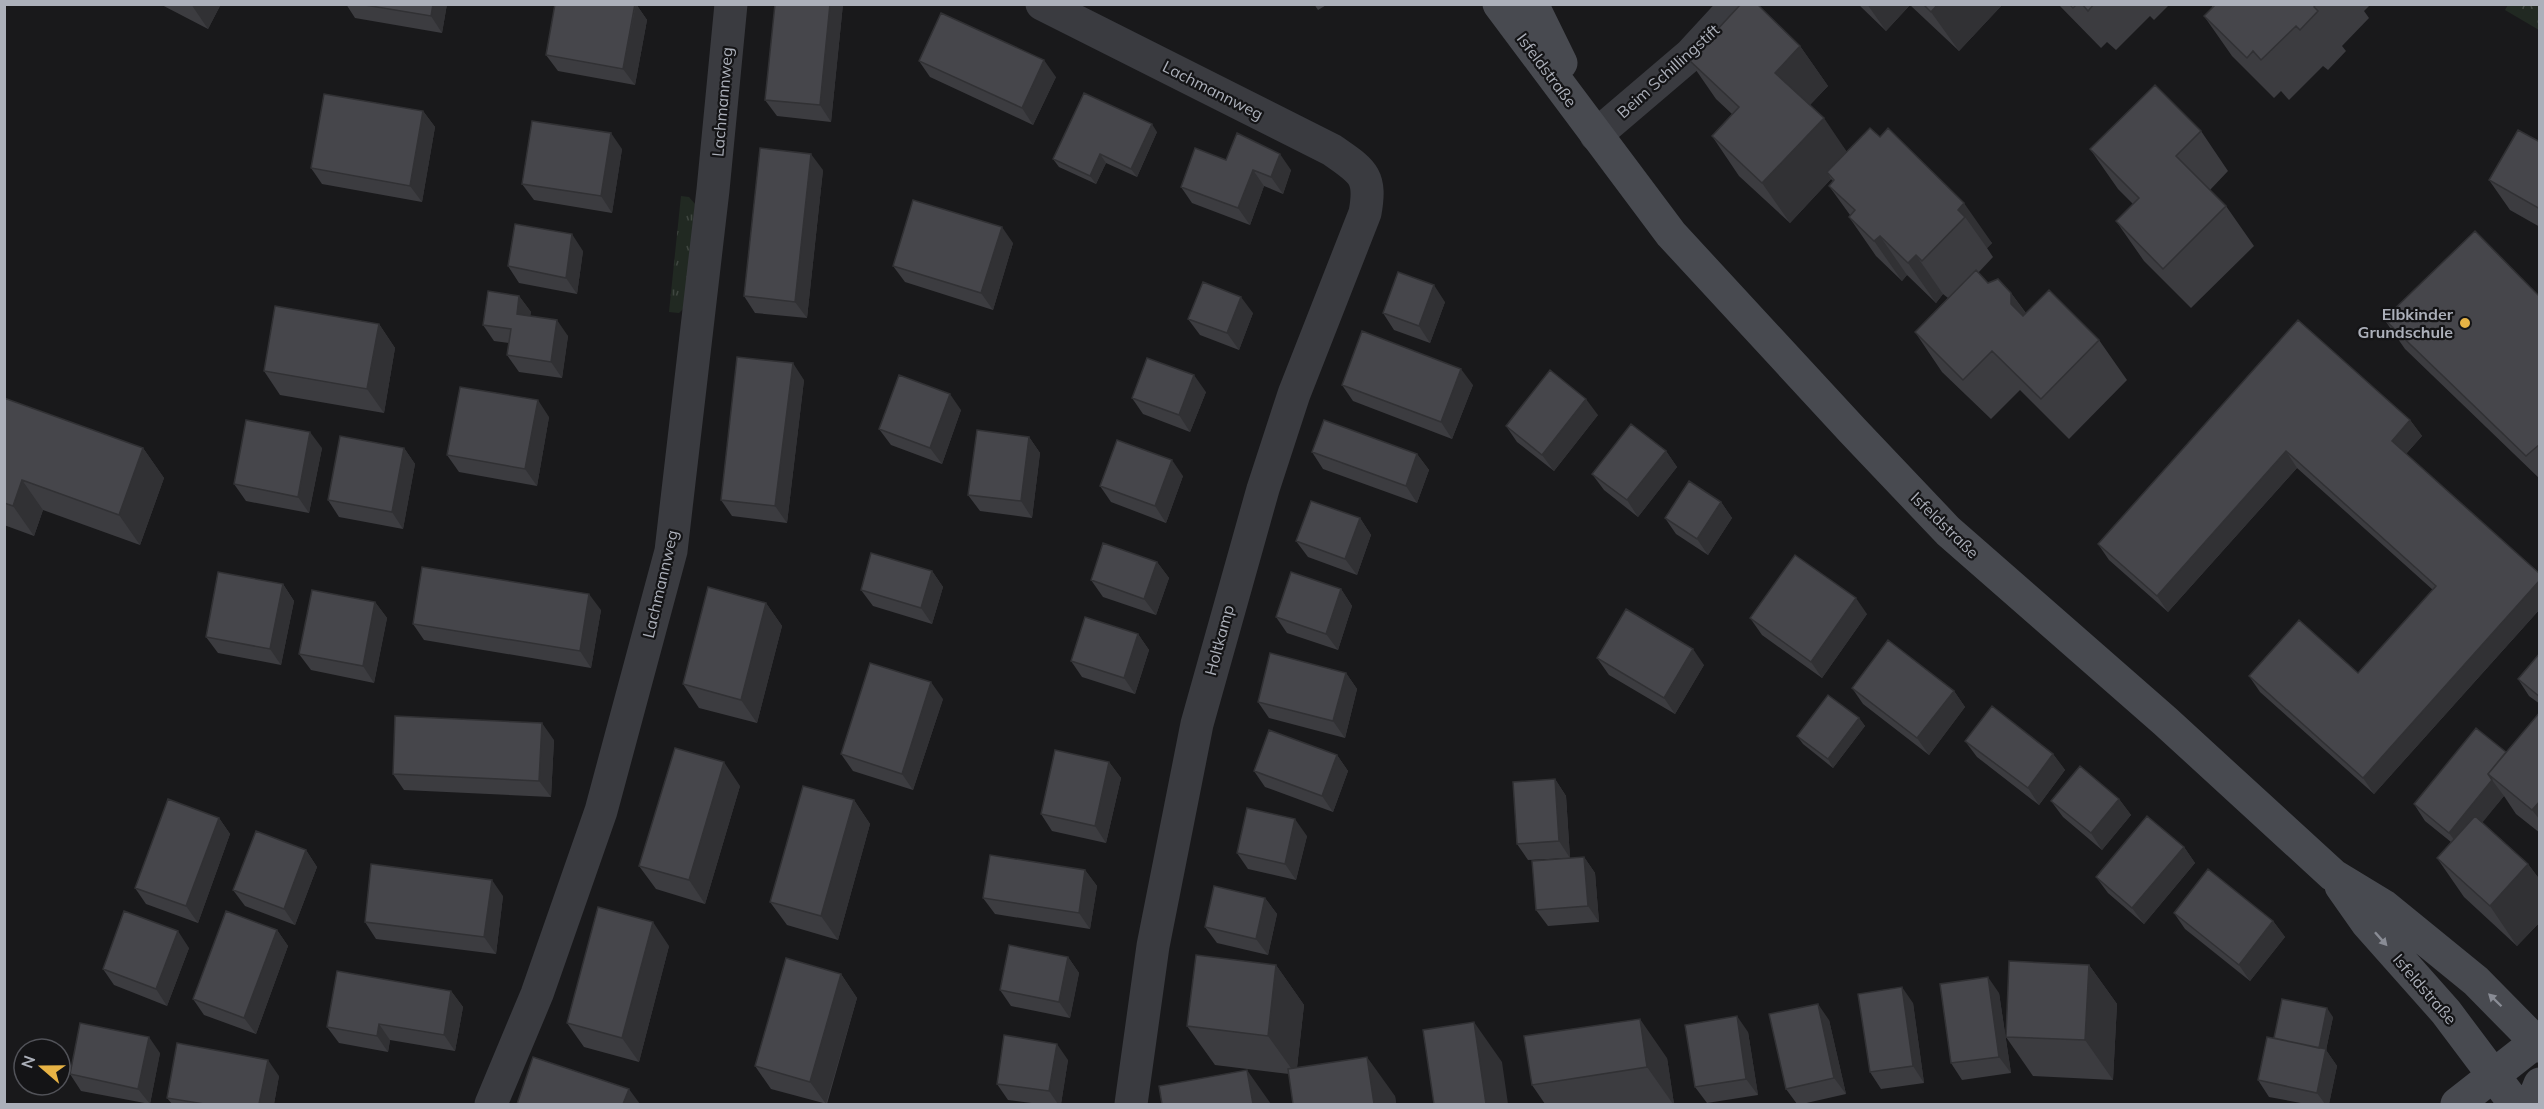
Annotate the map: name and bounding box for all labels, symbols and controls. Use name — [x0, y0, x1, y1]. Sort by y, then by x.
street label: Beim Schillingstift — [1613, 19, 1724, 122]
street label: Isfeldstraße — [1513, 29, 1581, 111]
street label: Lachmannweg — [707, 46, 737, 158]
street label: Lachmannweg — [1159, 56, 1267, 124]
place label: Elbkinder Grundschule — [2358, 304, 2454, 342]
marker: Elbkinder Grundschule — [2458, 316, 2472, 330]
street label: Isfeldstraße — [1907, 488, 1983, 562]
street label: Lachmannweg — [638, 528, 682, 640]
street label: Holtkamp — [1200, 603, 1238, 677]
one-way arrow — [2374, 931, 2388, 946]
street label: Isfeldstraße — [2389, 950, 2461, 1028]
one-way arrow — [2489, 993, 2503, 1007]
north arrow — [12, 1037, 72, 1097]
text: N — [16, 1053, 39, 1071]

